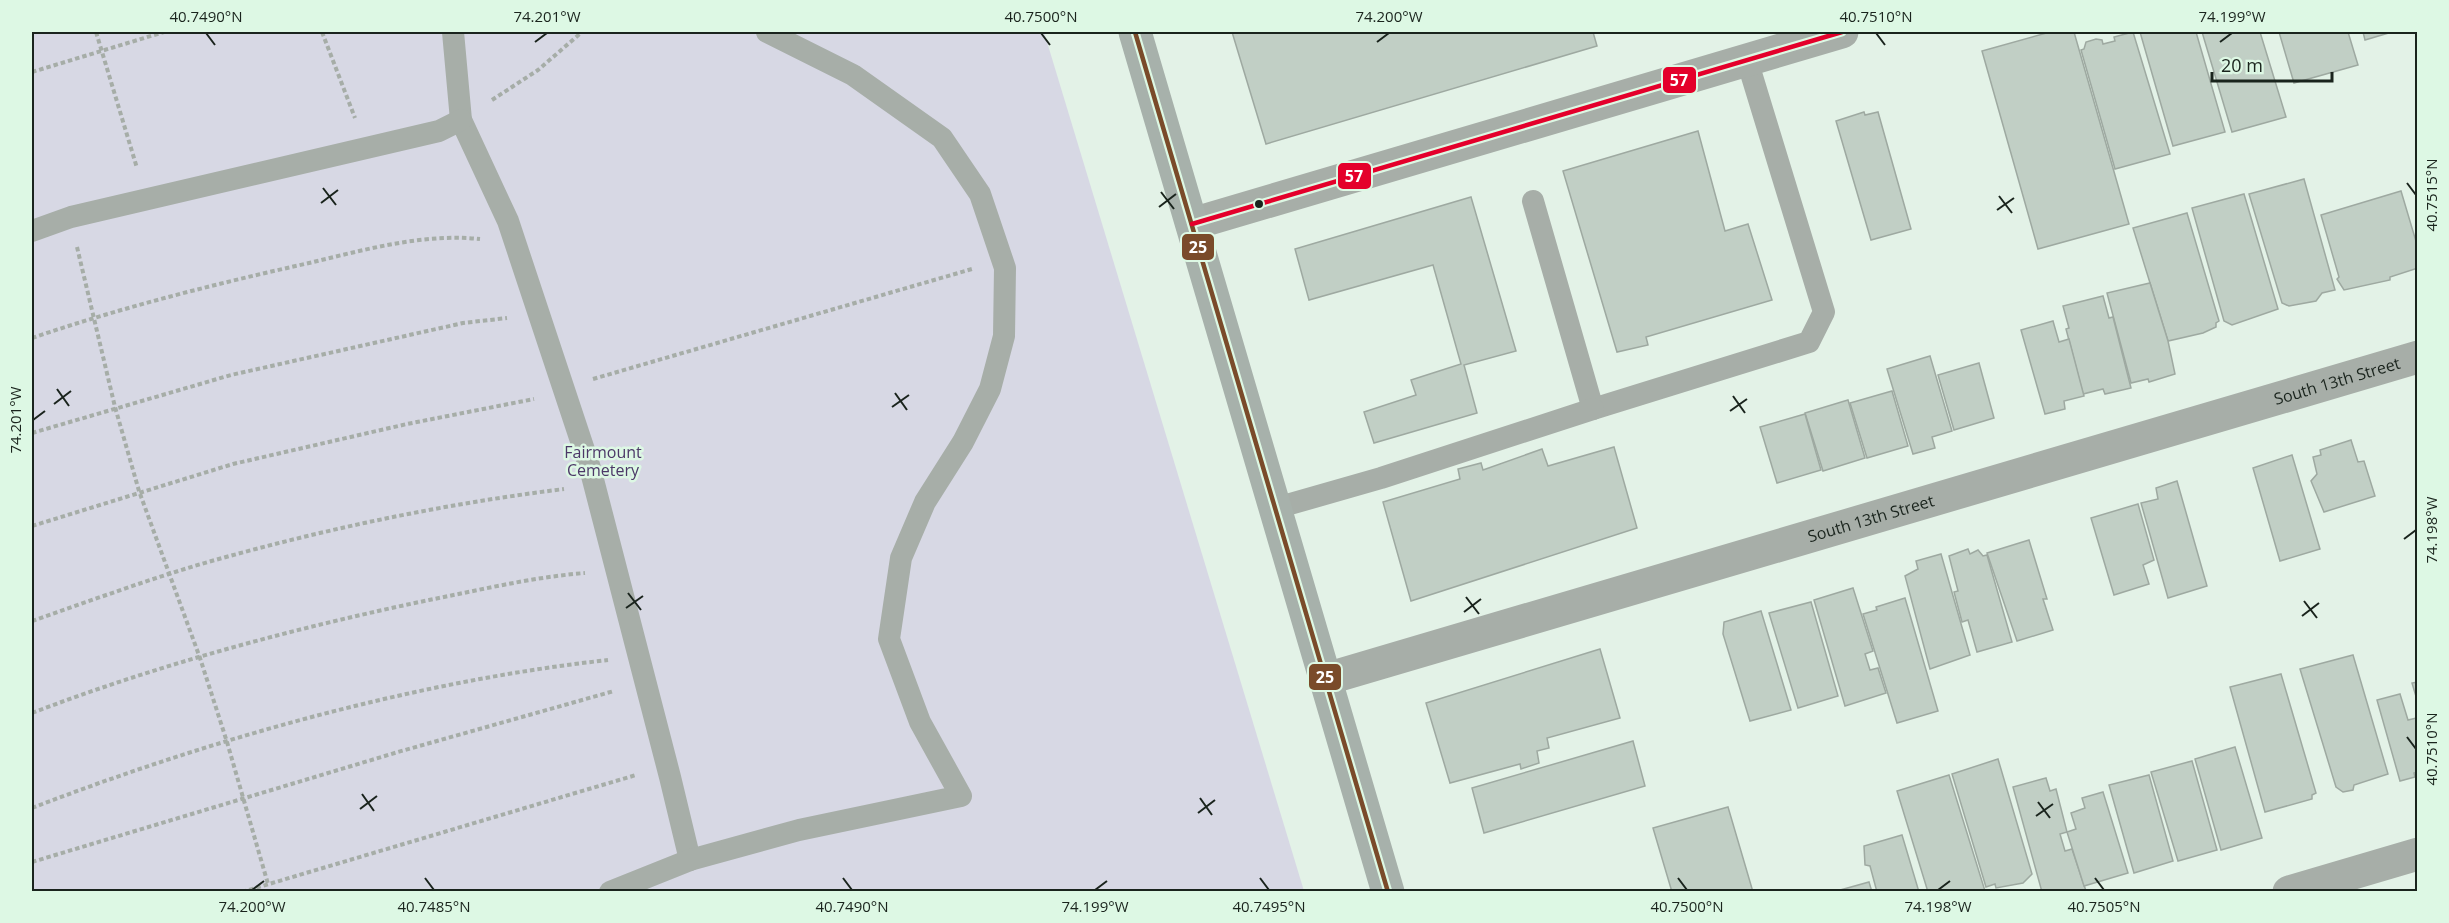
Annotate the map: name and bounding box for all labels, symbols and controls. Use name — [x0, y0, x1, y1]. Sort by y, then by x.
text: 40.7490°N — [169, 6, 243, 26]
text: 74.201°W — [513, 6, 581, 26]
text: 40.7500°N — [1004, 6, 1078, 26]
text: 74.200°W — [1355, 6, 1423, 26]
text: 40.7510°N — [1839, 6, 1913, 26]
text: 74.199°W — [2198, 6, 2266, 26]
scale bar — [2212, 45, 2332, 83]
text: 20 m — [2221, 53, 2263, 77]
line badge: 57 — [1662, 66, 1697, 94]
text: 57 — [1670, 69, 1688, 91]
text: 40.7515°N — [2421, 158, 2441, 232]
line badge: 57 — [1337, 162, 1372, 190]
text: 57 — [1345, 165, 1363, 187]
unlabelled marker — [1253, 198, 1265, 210]
line badge: 25 — [1181, 233, 1215, 261]
text: 25 — [1189, 236, 1207, 258]
street label: South 13th Street — [2271, 352, 2403, 410]
text: 74.201°W — [5, 386, 25, 454]
park label: Fairmount Cemetery — [564, 441, 642, 481]
street label: South 13th Street — [1805, 489, 1937, 547]
text: 74.198°W — [2421, 496, 2441, 564]
line badge: 25 — [1308, 663, 1342, 691]
text: 25 — [1316, 666, 1334, 688]
text: 40.7510°N — [2421, 712, 2441, 786]
text: 74.200°W — [218, 896, 286, 916]
text: 40.7485°N — [397, 896, 471, 916]
text: 40.7490°N — [815, 896, 889, 916]
text: 74.199°W — [1061, 896, 1129, 916]
text: 40.7495°N — [1232, 896, 1306, 916]
text: 40.7500°N — [1650, 896, 1724, 916]
text: 74.198°W — [1904, 896, 1972, 916]
text: 40.7505°N — [2067, 896, 2141, 916]

